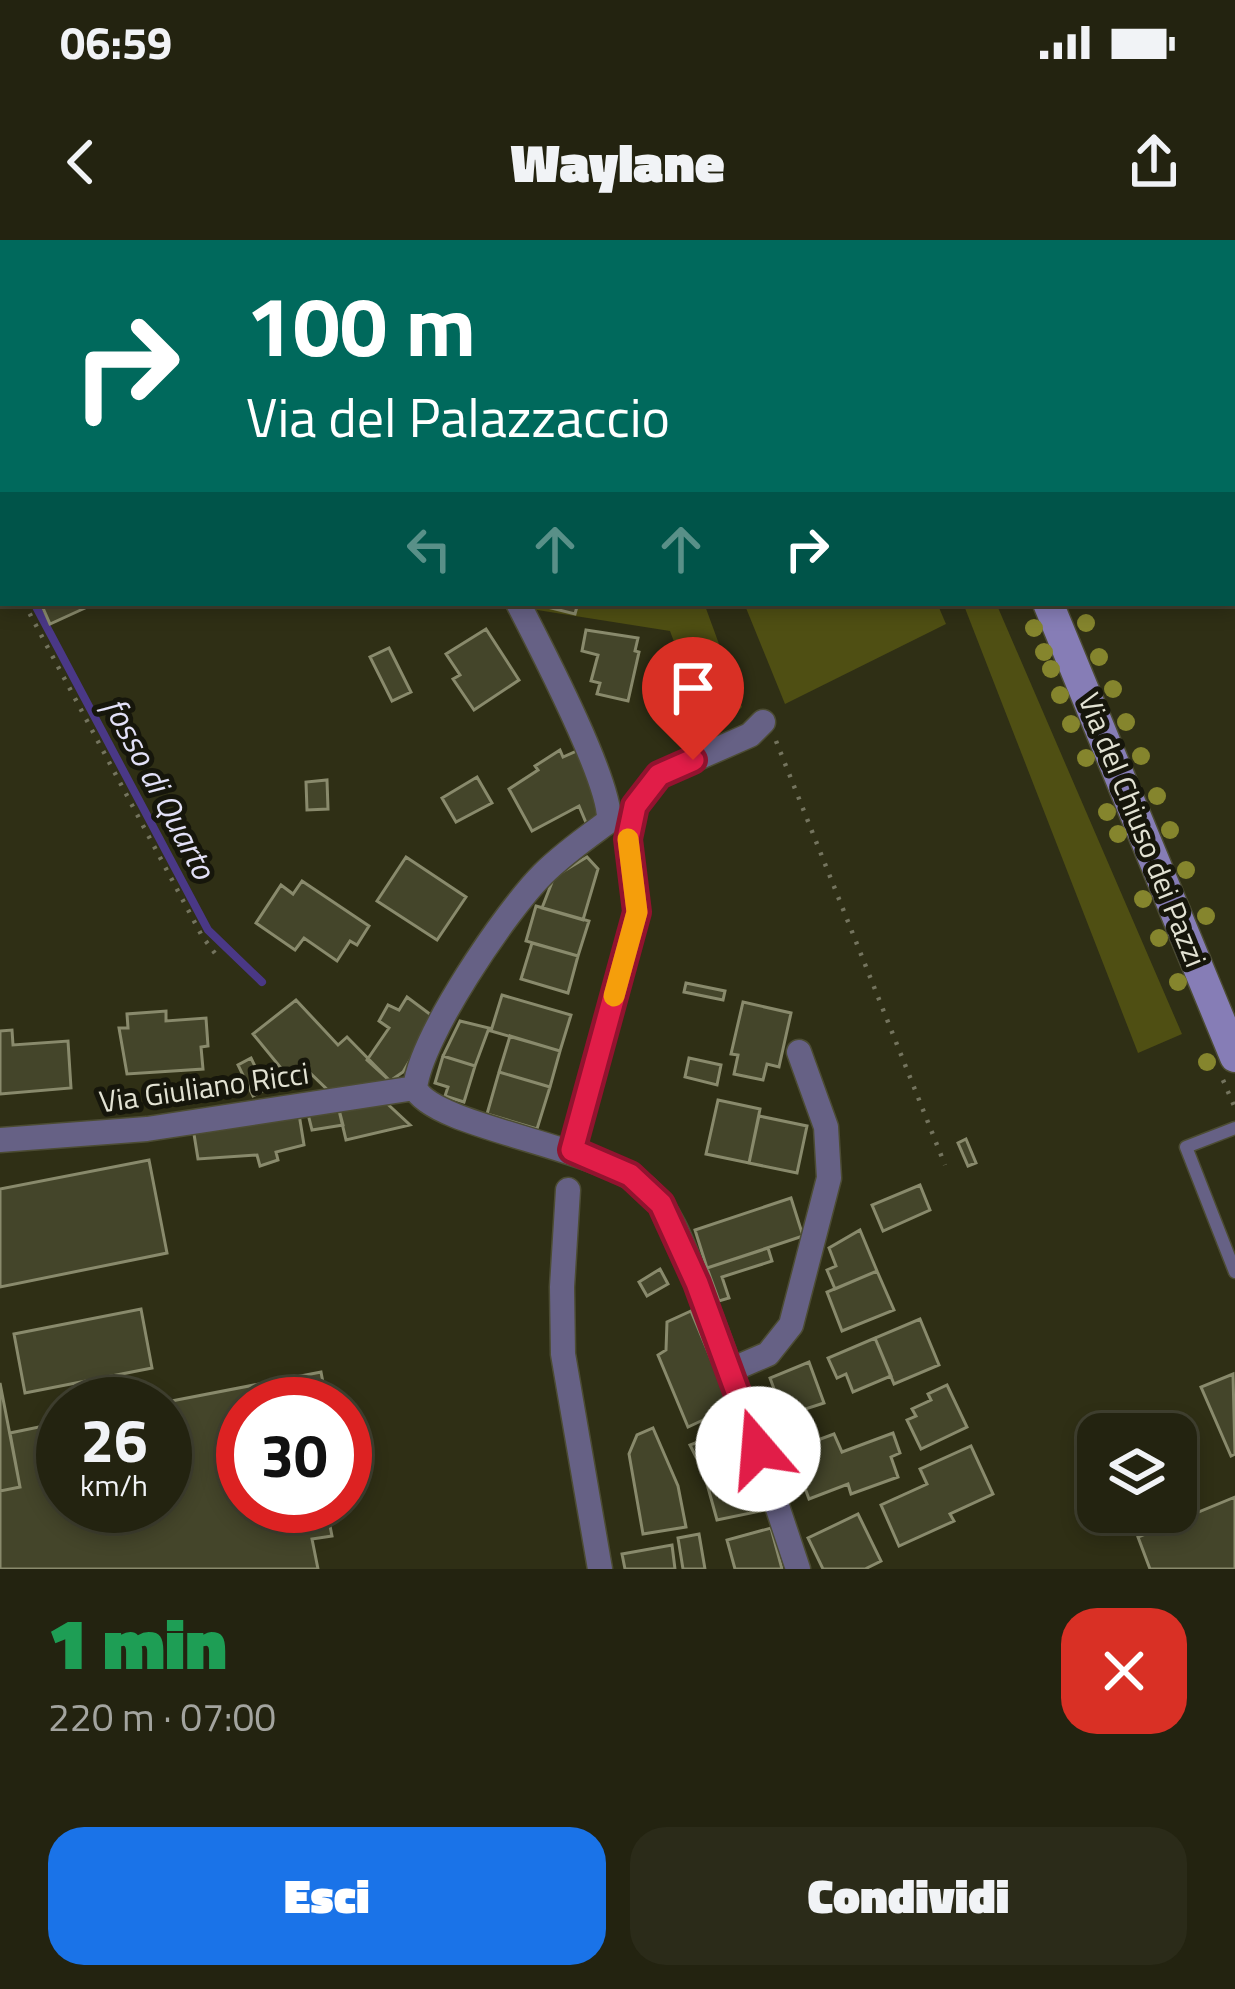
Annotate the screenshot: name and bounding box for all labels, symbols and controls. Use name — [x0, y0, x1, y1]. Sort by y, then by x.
text: 06:59 — [60, 8, 172, 76]
text: Waylane — [511, 121, 724, 203]
icon: back — [48, 129, 114, 195]
icon: share — [1121, 129, 1187, 195]
text: 100 m — [246, 261, 476, 389]
icon: right — [48, 288, 204, 444]
text: Via del Palazzaccio — [246, 376, 670, 458]
icon: left — [396, 516, 462, 582]
icon: ahead — [522, 516, 588, 582]
icon: ahead — [648, 516, 714, 582]
icon: right — [774, 516, 840, 582]
pin — [642, 637, 744, 760]
icon: arrive — [660, 655, 726, 721]
street label: Via del Chiuso dei Pazzi — [1067, 686, 1219, 974]
water label: fosso di Quarto — [91, 688, 230, 889]
street label: Via Giuliano Ricci — [96, 1050, 312, 1124]
speed limit sign: 30 — [216, 1377, 372, 1533]
position arrow — [695, 1386, 821, 1512]
text: 26 — [80, 1394, 148, 1485]
map controls — [1077, 1413, 1197, 1533]
button: layers — [1077, 1413, 1197, 1533]
text: km/h — [80, 1462, 148, 1508]
text: 1 min — [48, 1587, 227, 1697]
button: close — [1061, 1608, 1187, 1734]
text: 220 m · 07:00 — [48, 1687, 276, 1746]
button: Esci — [48, 1827, 606, 1965]
button: Condividi — [630, 1827, 1187, 1965]

